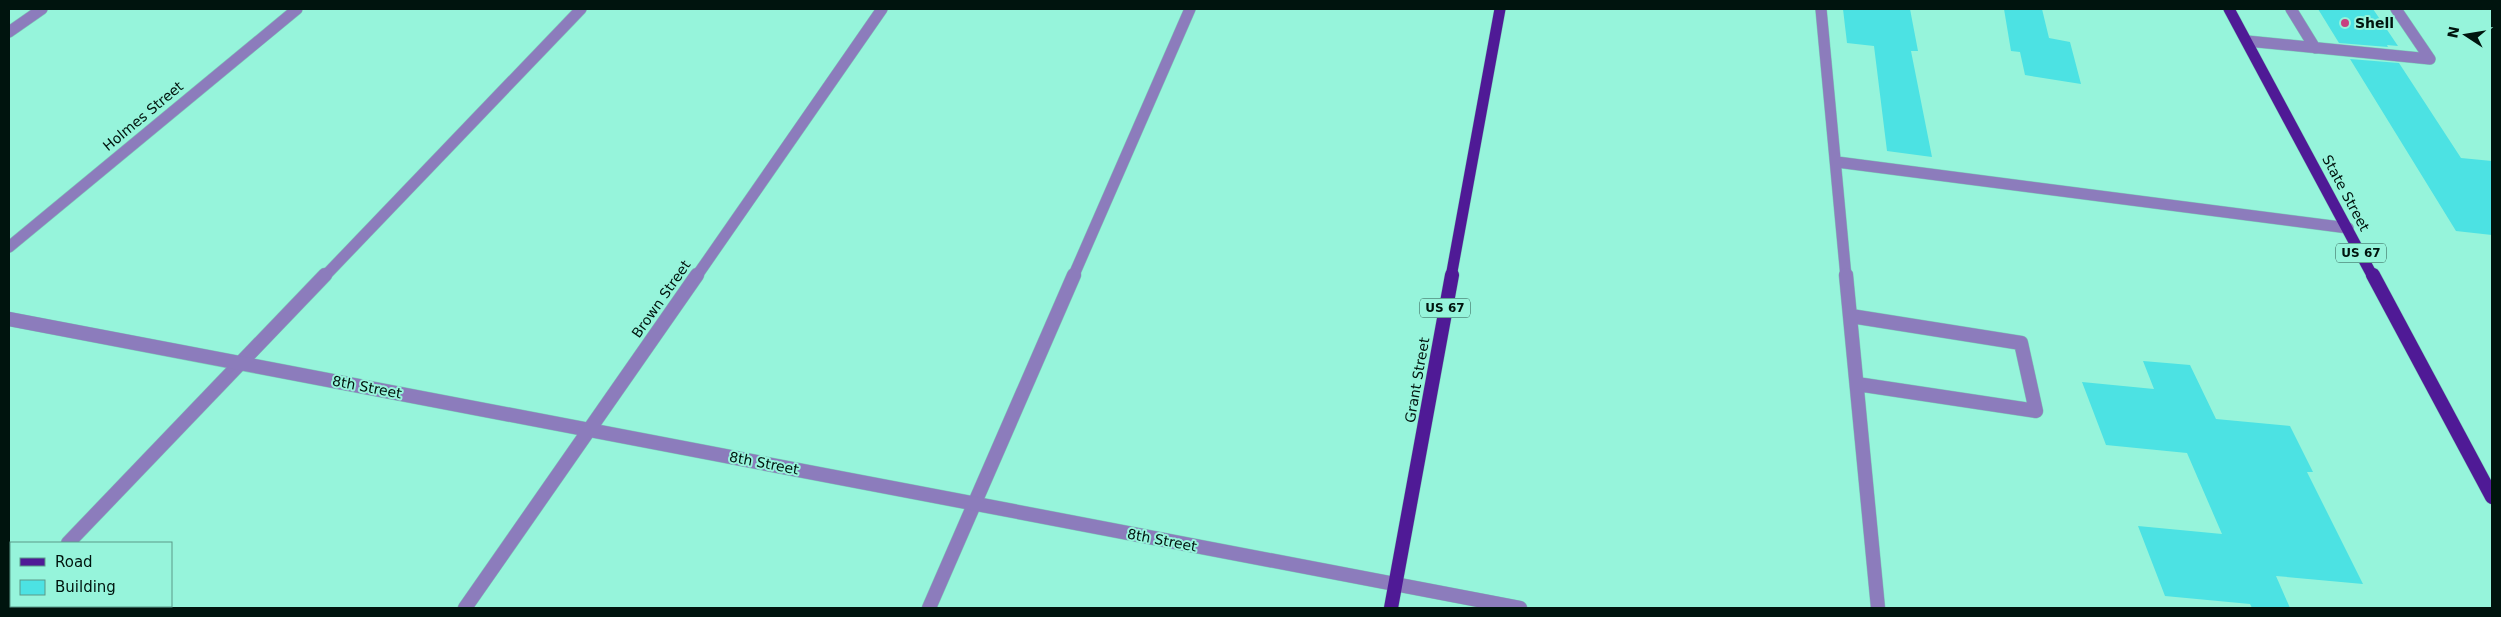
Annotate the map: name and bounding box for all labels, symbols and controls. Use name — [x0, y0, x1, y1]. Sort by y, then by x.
north arrow — [2441, 10, 2491, 60]
place label: Shell — [2355, 15, 2394, 31]
marker: Shell — [2339, 17, 2351, 29]
text: N — [2444, 25, 2462, 40]
street label: Holmes Street — [100, 78, 187, 154]
street label: State Street — [2319, 152, 2373, 234]
road number: US 67 — [2336, 244, 2386, 262]
street label: Brown Street — [628, 257, 694, 341]
road number: US 67 — [1420, 298, 1470, 318]
street label: Grant Street — [1402, 336, 1432, 424]
street label: 8th Street — [331, 372, 404, 402]
street label: 8th Street — [728, 448, 801, 478]
street label: 8th Street — [1126, 525, 1199, 555]
legend — [10, 542, 172, 607]
text: Road — [55, 553, 93, 571]
text: Building — [55, 578, 116, 596]

